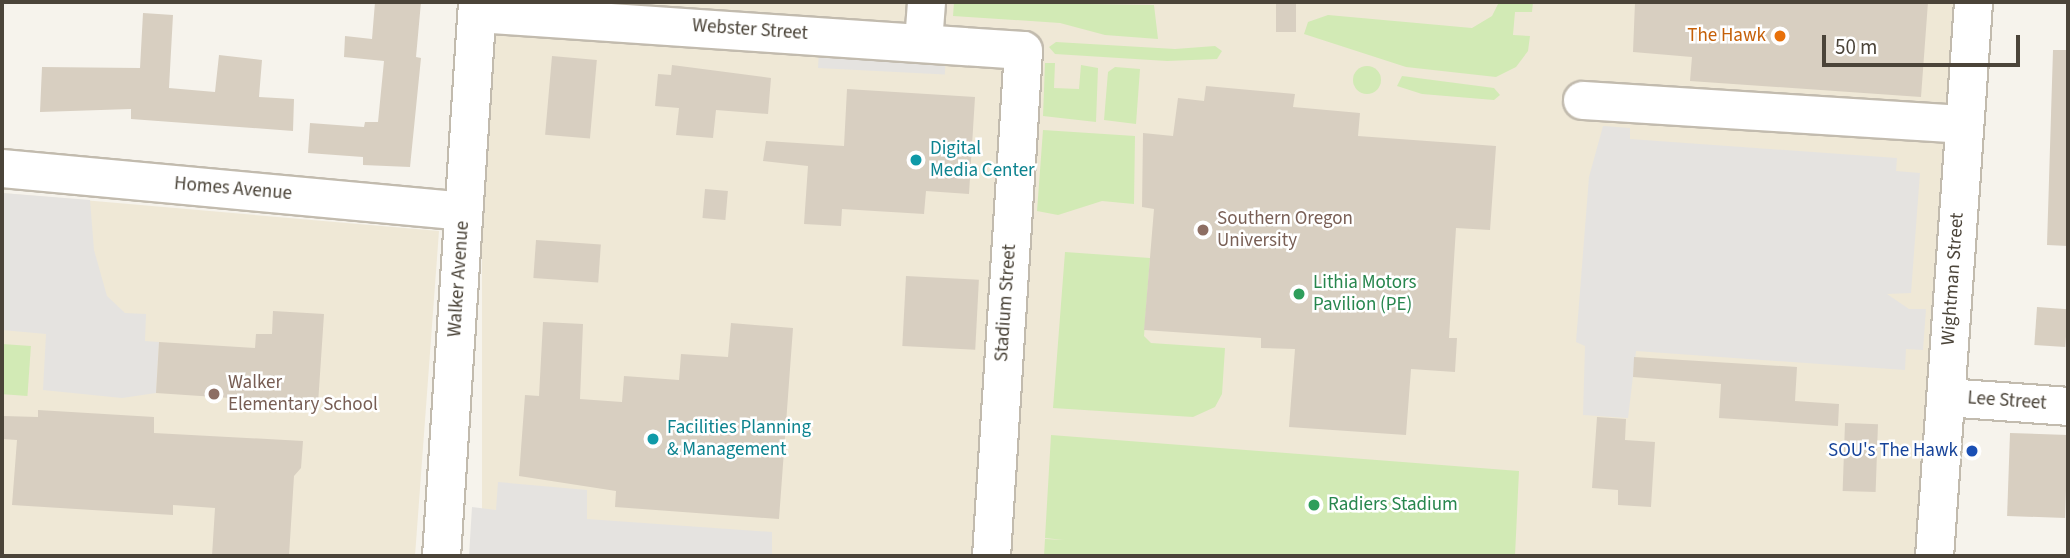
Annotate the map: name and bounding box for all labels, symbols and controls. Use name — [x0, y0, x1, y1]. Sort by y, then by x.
street label: Webster Street — [691, 15, 809, 45]
scale bar — [1825, 21, 2023, 65]
place label: The Hawk — [1687, 25, 1766, 47]
marker: The Hawk — [1772, 28, 1788, 44]
text: 50 m — [1835, 32, 1877, 62]
place label: Digital Media Center — [930, 138, 1035, 182]
marker: Digital Media Center — [908, 152, 924, 168]
street label: Homes Avenue — [173, 172, 293, 206]
place label: Southern Oregon University — [1217, 208, 1353, 252]
street label: Wightman Street — [1937, 212, 1969, 346]
street label: Walker Avenue — [444, 220, 474, 338]
marker: Southern Oregon University — [1195, 222, 1211, 238]
street label: Stadium Street — [991, 243, 1021, 363]
place label: Lithia Motors Pavilion (PE) — [1313, 272, 1416, 316]
marker: Lithia Motors Pavilion (PE) — [1291, 286, 1307, 302]
place label: Walker Elementary School — [228, 372, 378, 416]
marker: Walker Elementary School — [206, 386, 222, 402]
street label: Lee Street — [1967, 387, 2047, 415]
place label: Facilities Planning & Management — [667, 417, 811, 461]
marker: Facilities Planning & Management — [645, 431, 661, 447]
place label: SOU's The Hawk — [1828, 440, 1958, 462]
marker: SOU's The Hawk — [1964, 443, 1980, 459]
place label: Radiers Stadium — [1328, 494, 1458, 516]
marker: Radiers Stadium — [1306, 497, 1322, 513]

